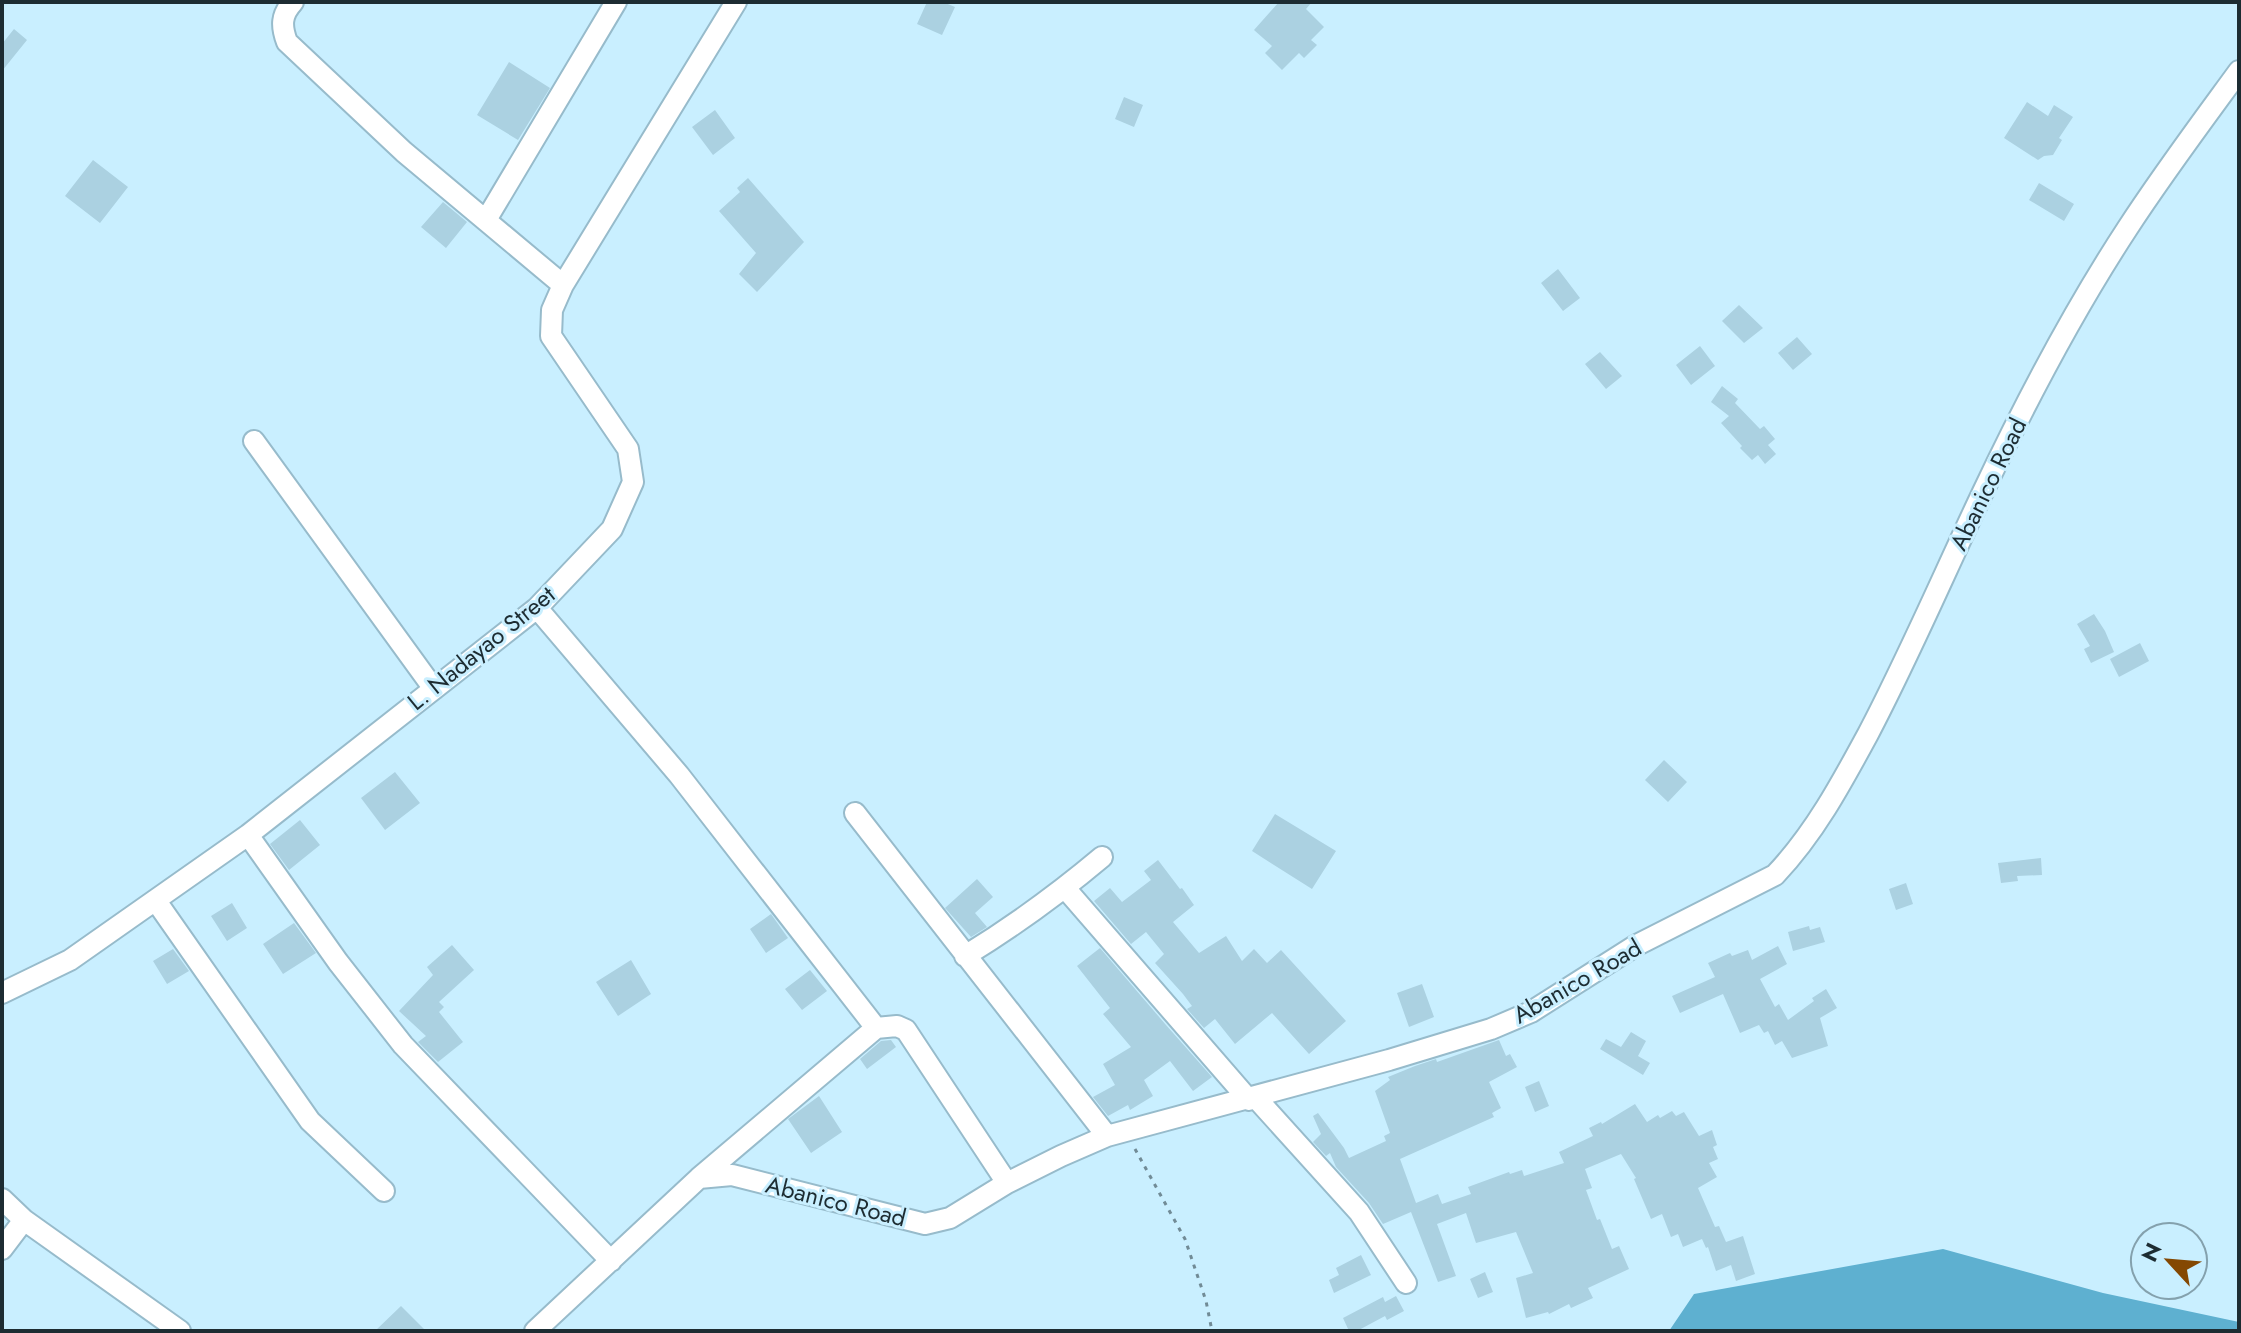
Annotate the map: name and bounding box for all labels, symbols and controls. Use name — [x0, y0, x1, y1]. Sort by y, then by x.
street label: Abanico Road — [1941, 412, 2035, 556]
street label: L. Nadayao Street — [400, 577, 562, 719]
street label: Abanico Road — [1506, 930, 1648, 1032]
street label: Abanico Road — [762, 1167, 910, 1235]
north arrow — [2129, 1221, 2209, 1301]
text: N — [2133, 1237, 2169, 1267]

